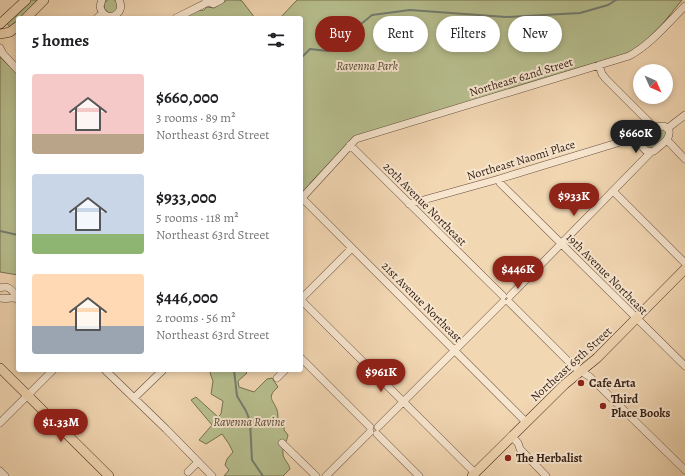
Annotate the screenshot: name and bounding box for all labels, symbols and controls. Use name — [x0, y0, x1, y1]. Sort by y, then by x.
chip: Buy — [315, 16, 365, 52]
chip: Rent — [373, 16, 428, 52]
chip: Filters — [436, 16, 500, 52]
chip: New — [508, 16, 562, 52]
text: 5 homes — [32, 29, 89, 52]
icon: filters — [265, 29, 287, 51]
street label: Northeast 62nd Street — [467, 54, 575, 100]
park label: Ravenna Park — [336, 58, 398, 74]
north arrow — [633, 64, 673, 104]
map controls — [633, 64, 673, 104]
text: $660,000 — [156, 86, 219, 109]
icon: home — [64, 90, 112, 138]
text: 3 rooms · 89 m² — [156, 109, 235, 126]
pin: $660K — [608, 120, 664, 154]
text: $660K — [619, 124, 653, 141]
text: Northeast 63rd Street — [156, 126, 270, 143]
street label: Northeast Naomi Place — [465, 136, 577, 184]
street label: 20th Avenue Northeast — [380, 159, 470, 249]
pin: $933K — [546, 183, 602, 217]
text: $933,000 — [156, 186, 217, 209]
text: $933K — [558, 187, 590, 204]
icon: home — [64, 190, 112, 238]
text: 5 rooms · 118 m² — [156, 209, 239, 226]
text: Northeast 63rd Street — [156, 226, 270, 243]
street label: 19th Avenue Northeast — [563, 230, 651, 318]
pin: $446K — [490, 256, 546, 290]
street label: 21st Avenue Northeast — [378, 258, 466, 346]
text: $446K — [502, 260, 534, 277]
text: $446,000 — [156, 286, 218, 309]
icon: home — [64, 290, 112, 338]
text: 2 rooms · 56 m² — [156, 309, 236, 326]
street label: Northeast 65th Street — [527, 323, 615, 405]
text: Northeast 63rd Street — [156, 326, 270, 343]
pin: $961K — [353, 359, 409, 393]
text: $961K — [365, 363, 397, 380]
place label: Cafe Arta — [589, 375, 636, 391]
marker: Cafe Arta — [576, 378, 586, 388]
place label: Third Place Books — [611, 391, 671, 421]
marker: Third Place Books — [598, 401, 608, 411]
pin: $1.33M — [28, 409, 94, 443]
text: $1.33M — [43, 413, 79, 430]
park label: Ravenna Ravine — [213, 414, 285, 430]
place label: The Herbalist — [516, 450, 583, 466]
marker: The Herbalist — [503, 453, 513, 463]

